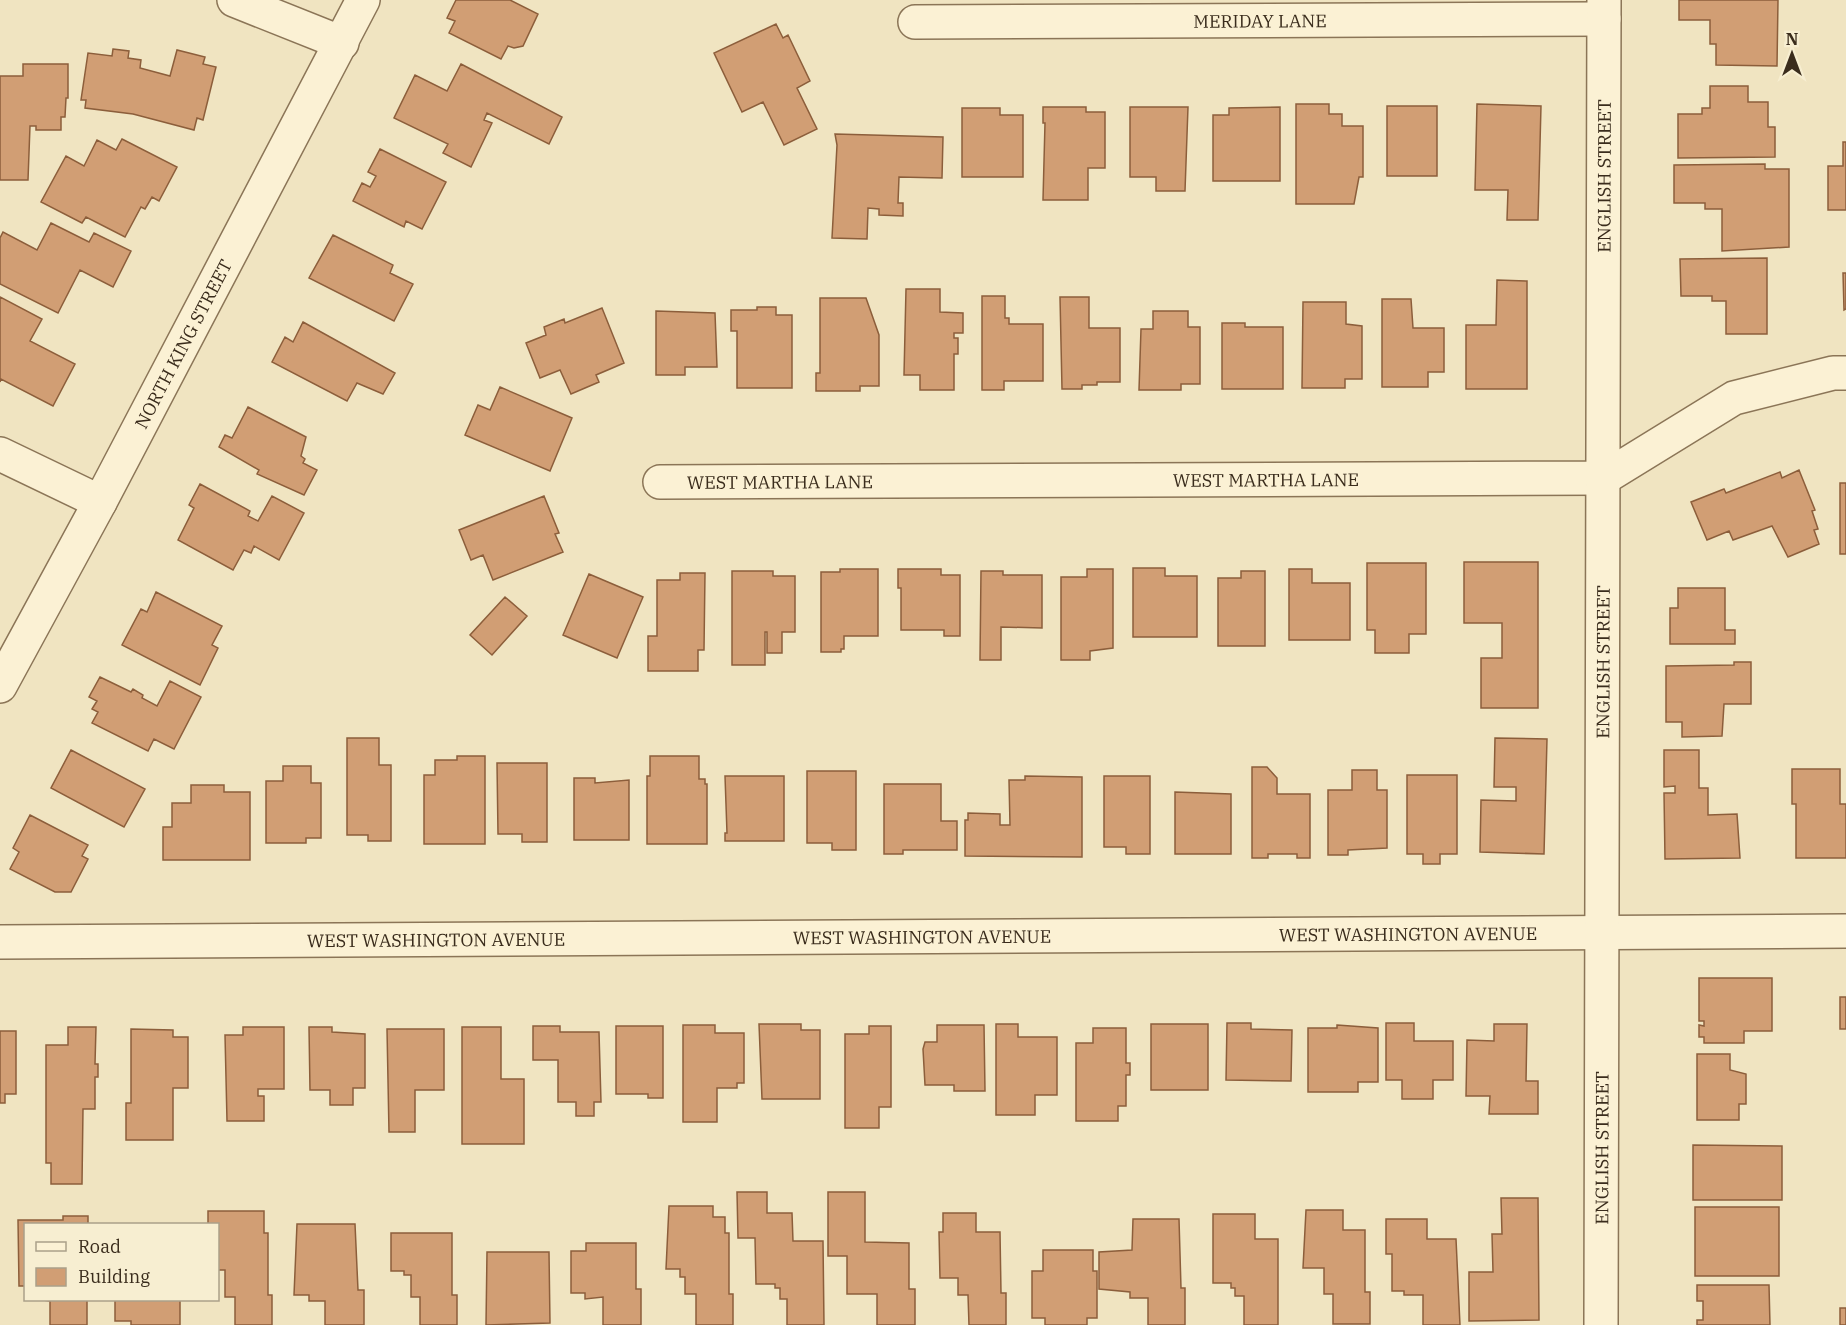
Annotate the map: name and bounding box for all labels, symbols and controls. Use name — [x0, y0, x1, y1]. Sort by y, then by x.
street label: MERIDAY LANE — [1193, 9, 1327, 32]
north arrow — [1762, 24, 1822, 84]
text: N — [1786, 29, 1798, 49]
street label: ENGLISH STREET — [1592, 99, 1615, 253]
street label: NORTH KING STREET — [129, 255, 237, 432]
street label: WEST MARTHA LANE — [1173, 468, 1359, 491]
street label: WEST MARTHA LANE — [687, 470, 873, 493]
street label: ENGLISH STREET — [1591, 585, 1614, 739]
street label: WEST WASHINGTON AVENUE — [1279, 921, 1537, 946]
street label: WEST WASHINGTON AVENUE — [793, 924, 1051, 949]
street label: WEST WASHINGTON AVENUE — [307, 927, 565, 952]
street label: ENGLISH STREET — [1590, 1071, 1613, 1225]
legend — [24, 1223, 219, 1301]
text: Road — [78, 1235, 121, 1258]
text: Building — [78, 1265, 150, 1288]

